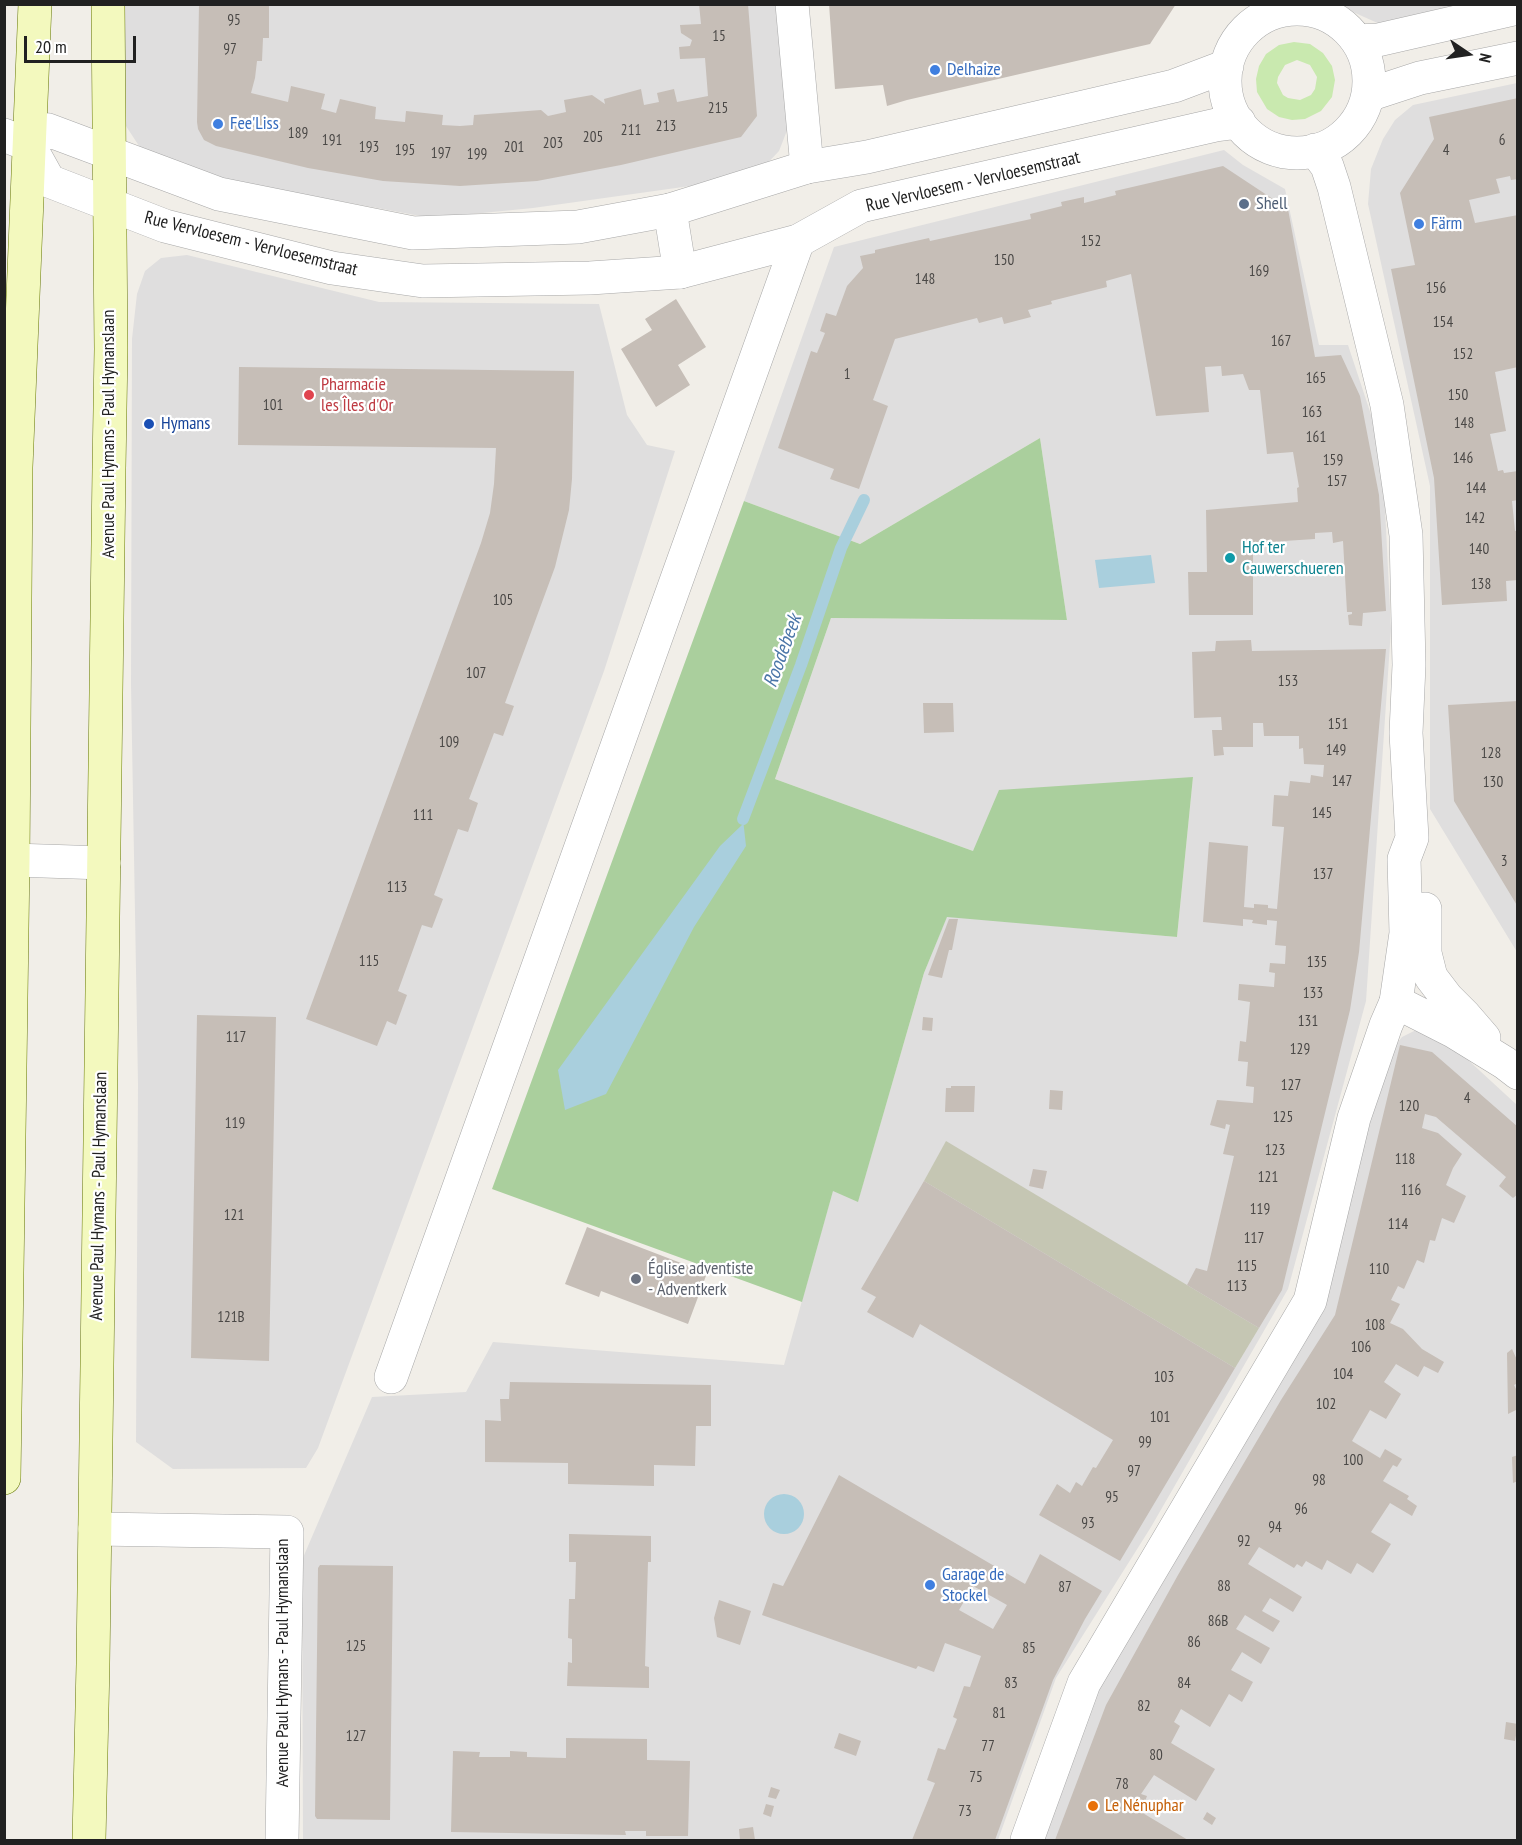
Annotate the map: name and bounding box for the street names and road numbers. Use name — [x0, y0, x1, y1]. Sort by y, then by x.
street label: Rue Vervloesem - Vervloesemstraat — [864, 147, 1082, 217]
street label: Rue Vervloesem - Vervloesemstraat — [142, 207, 360, 281]
street label: Avenue Paul Hymans - Paul Hymanslaan — [98, 310, 120, 558]
street label: Avenue Paul Hymans - Paul Hymanslaan — [86, 1072, 112, 1320]
street label: Avenue Paul Hymans - Paul Hymanslaan — [272, 1539, 294, 1787]

